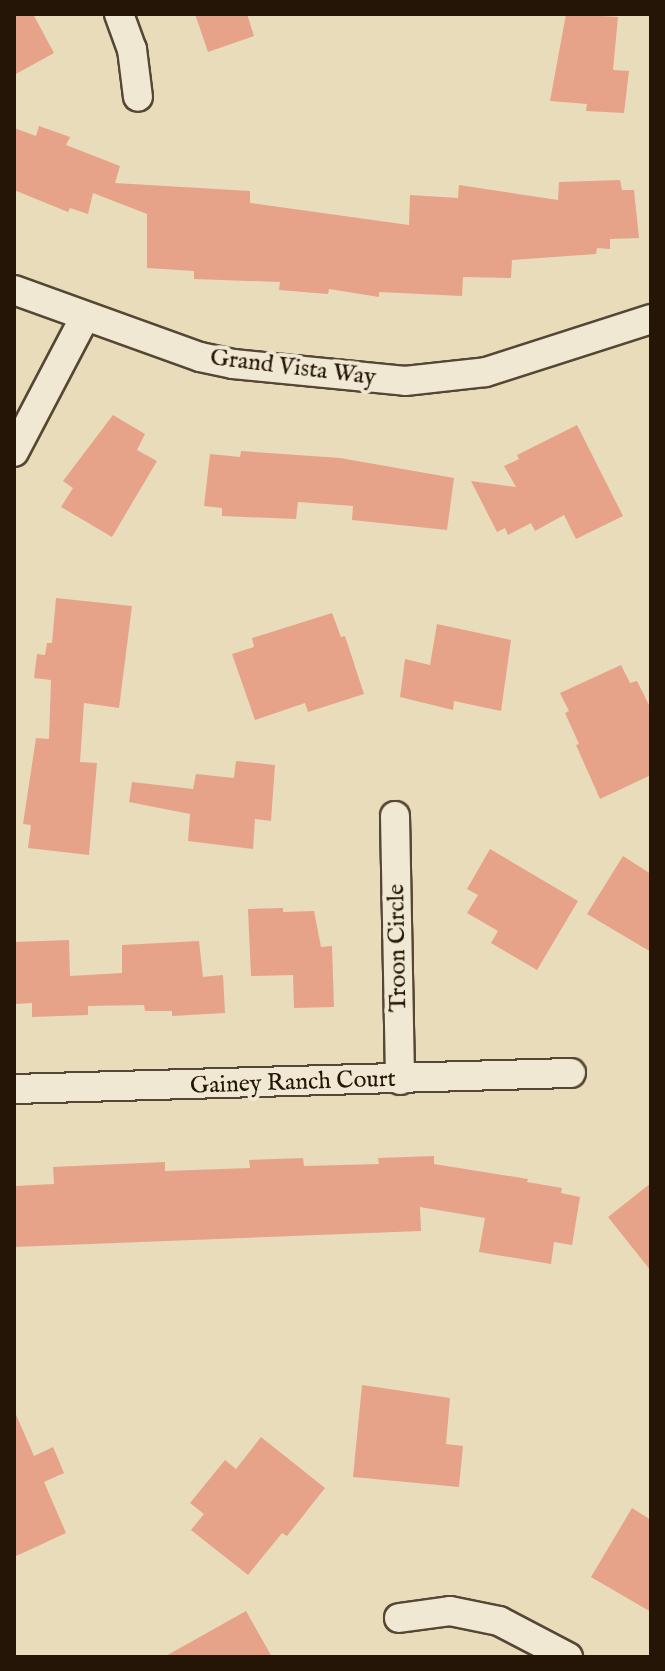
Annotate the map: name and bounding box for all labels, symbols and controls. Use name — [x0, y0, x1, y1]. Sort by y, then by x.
street label: Grand Vista Way — [208, 344, 378, 392]
street label: Troon Circle — [382, 884, 414, 1012]
street label: Gainey Ranch Court — [190, 1065, 396, 1101]

